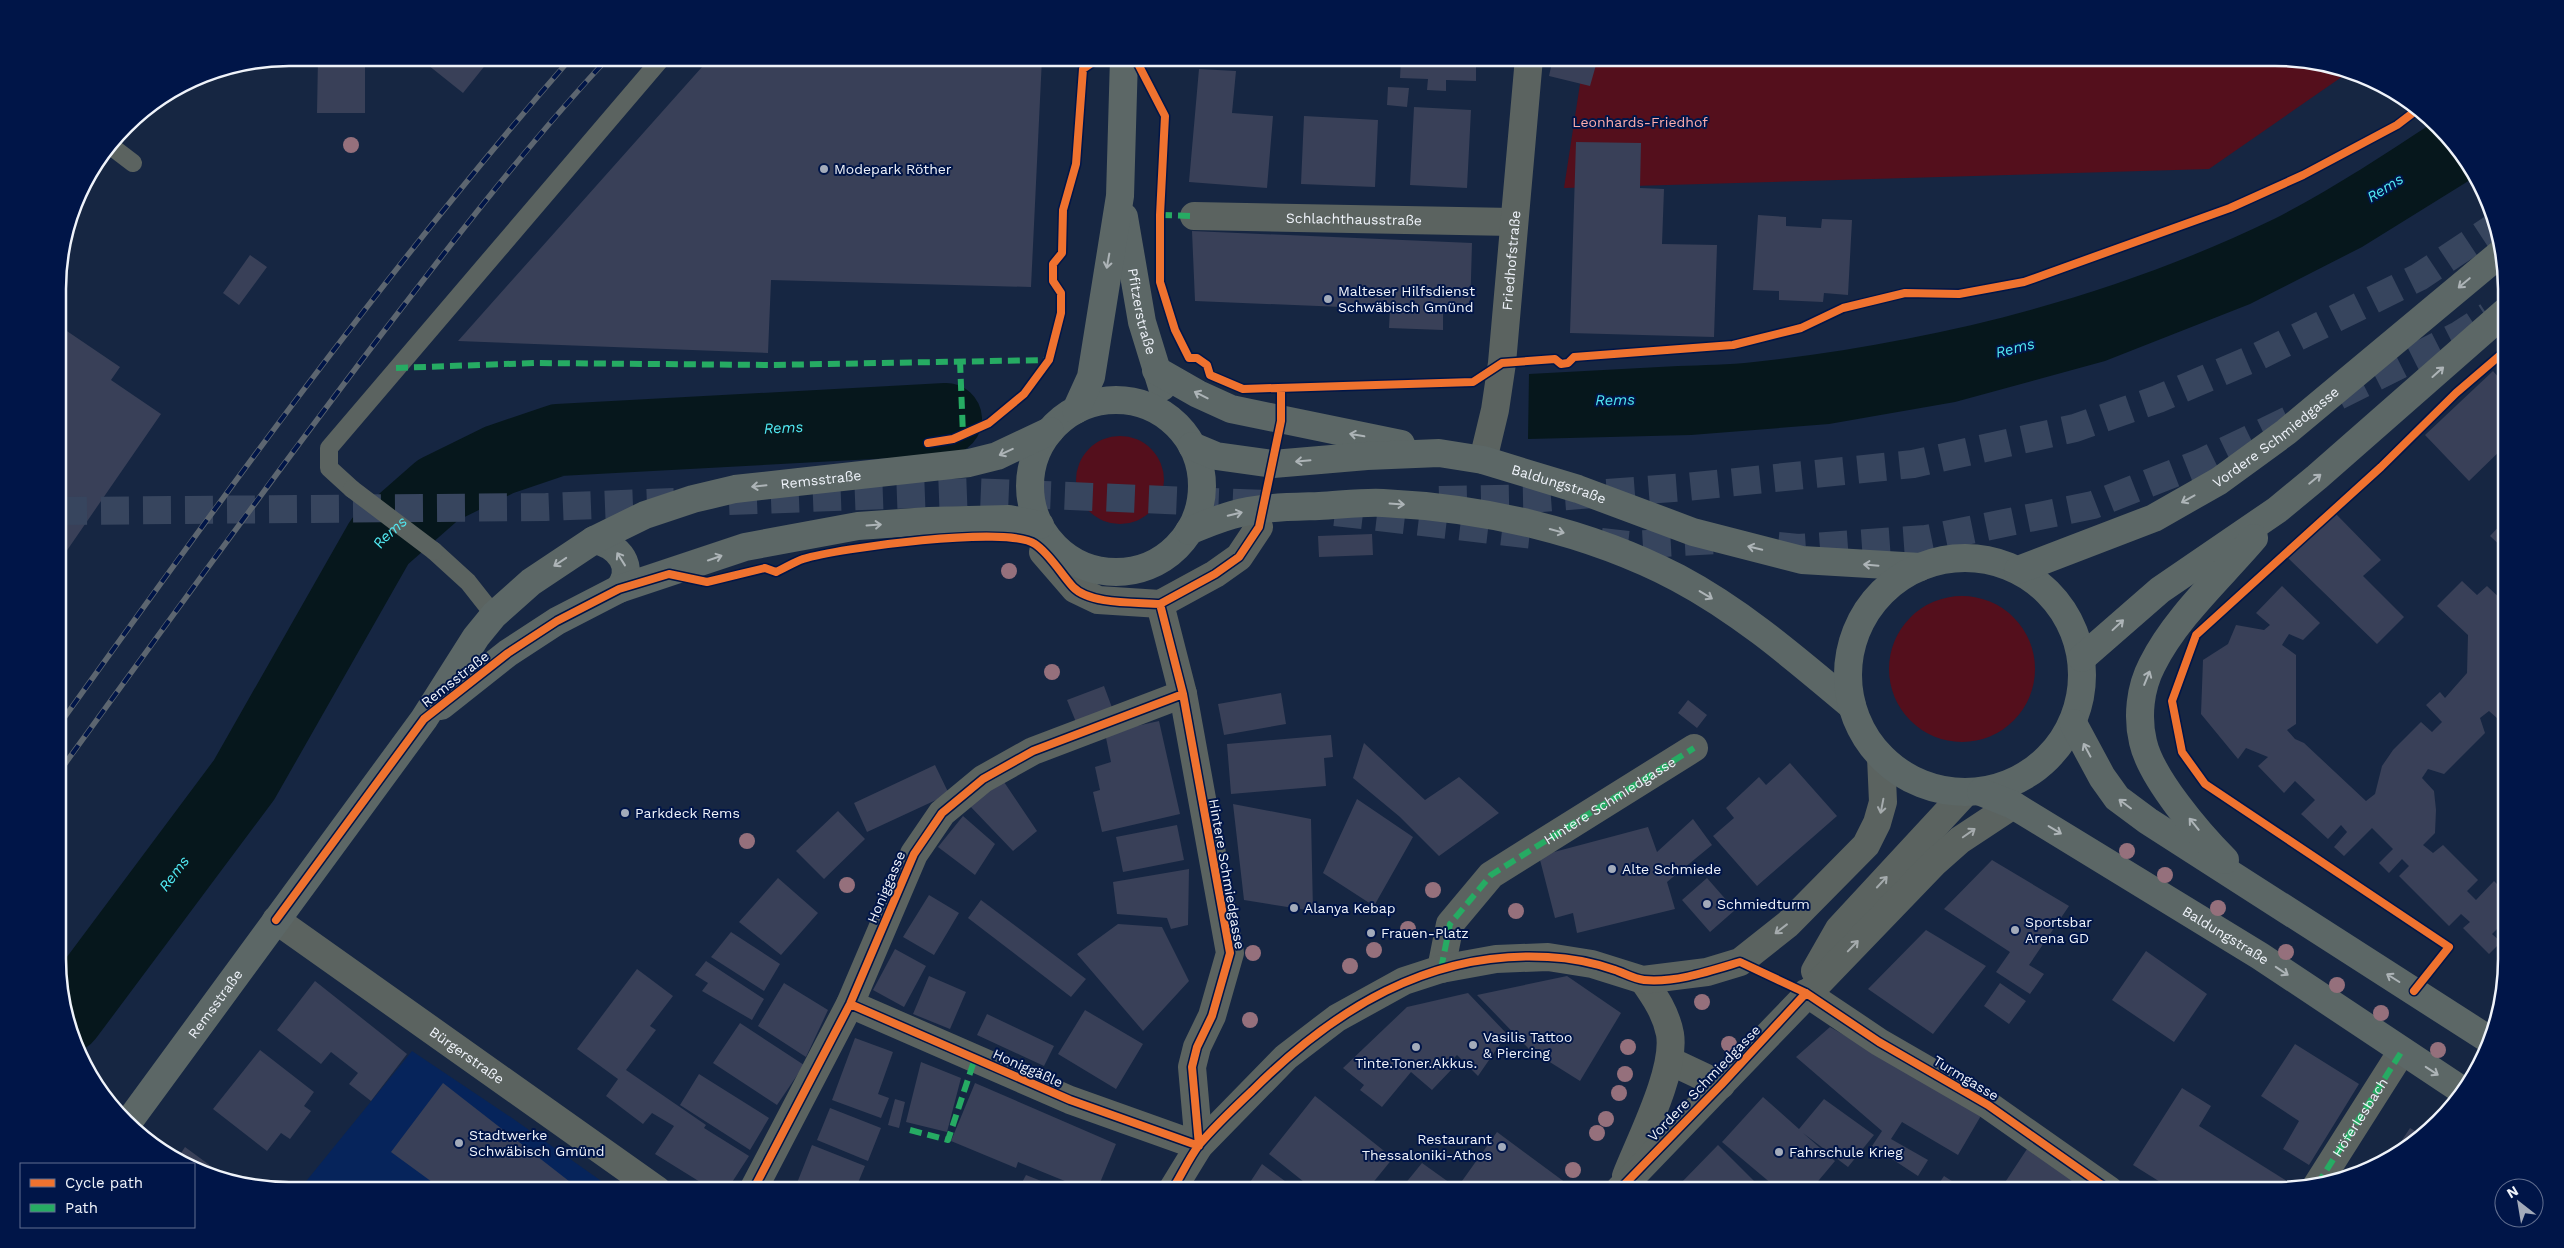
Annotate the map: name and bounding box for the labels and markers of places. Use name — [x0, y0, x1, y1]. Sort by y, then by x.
place label: Modepark Röther — [834, 161, 952, 177]
marker: Modepark Röther — [818, 163, 830, 175]
place label: Malteser Hilfsdienst Schwäbisch Gmünd — [1338, 283, 1475, 315]
marker: Malteser Hilfsdienst Schwäbisch Gmünd — [1322, 293, 1334, 305]
place label: Parkdeck Rems — [635, 805, 740, 821]
marker: Parkdeck Rems — [619, 807, 631, 819]
place label: Alte Schmiede — [1622, 861, 1721, 877]
marker: Alte Schmiede — [1606, 863, 1618, 875]
place label: Schmiedturm — [1717, 896, 1810, 912]
marker: Schmiedturm — [1701, 898, 1713, 910]
place label: Alanya Kebap — [1304, 900, 1396, 916]
marker: Alanya Kebap — [1288, 902, 1300, 914]
place label: Sportsbar Arena GD — [2025, 914, 2092, 946]
marker: Sportsbar Arena GD — [2009, 924, 2021, 936]
place label: Frauen-Platz — [1381, 925, 1469, 941]
marker: Frauen-Platz — [1365, 927, 1377, 939]
place label: Vasilis Tattoo & Piercing — [1483, 1029, 1572, 1061]
marker: Vasilis Tattoo & Piercing — [1467, 1039, 1479, 1051]
marker: Tinte.Toner.Akkus. — [1410, 1041, 1422, 1053]
place label: Tinte.Toner.Akkus. — [1355, 1055, 1477, 1071]
place label: Stadtwerke Schwäbisch Gmünd — [469, 1127, 605, 1159]
place label: Restaurant Thessaloniki-Athos — [1362, 1131, 1492, 1163]
marker: Stadtwerke Schwäbisch Gmünd — [453, 1137, 465, 1149]
marker: Restaurant Thessaloniki-Athos — [1496, 1141, 1508, 1153]
place label: Fahrschule Krieg — [1789, 1144, 1903, 1160]
marker: Fahrschule Krieg — [1773, 1146, 1785, 1158]

